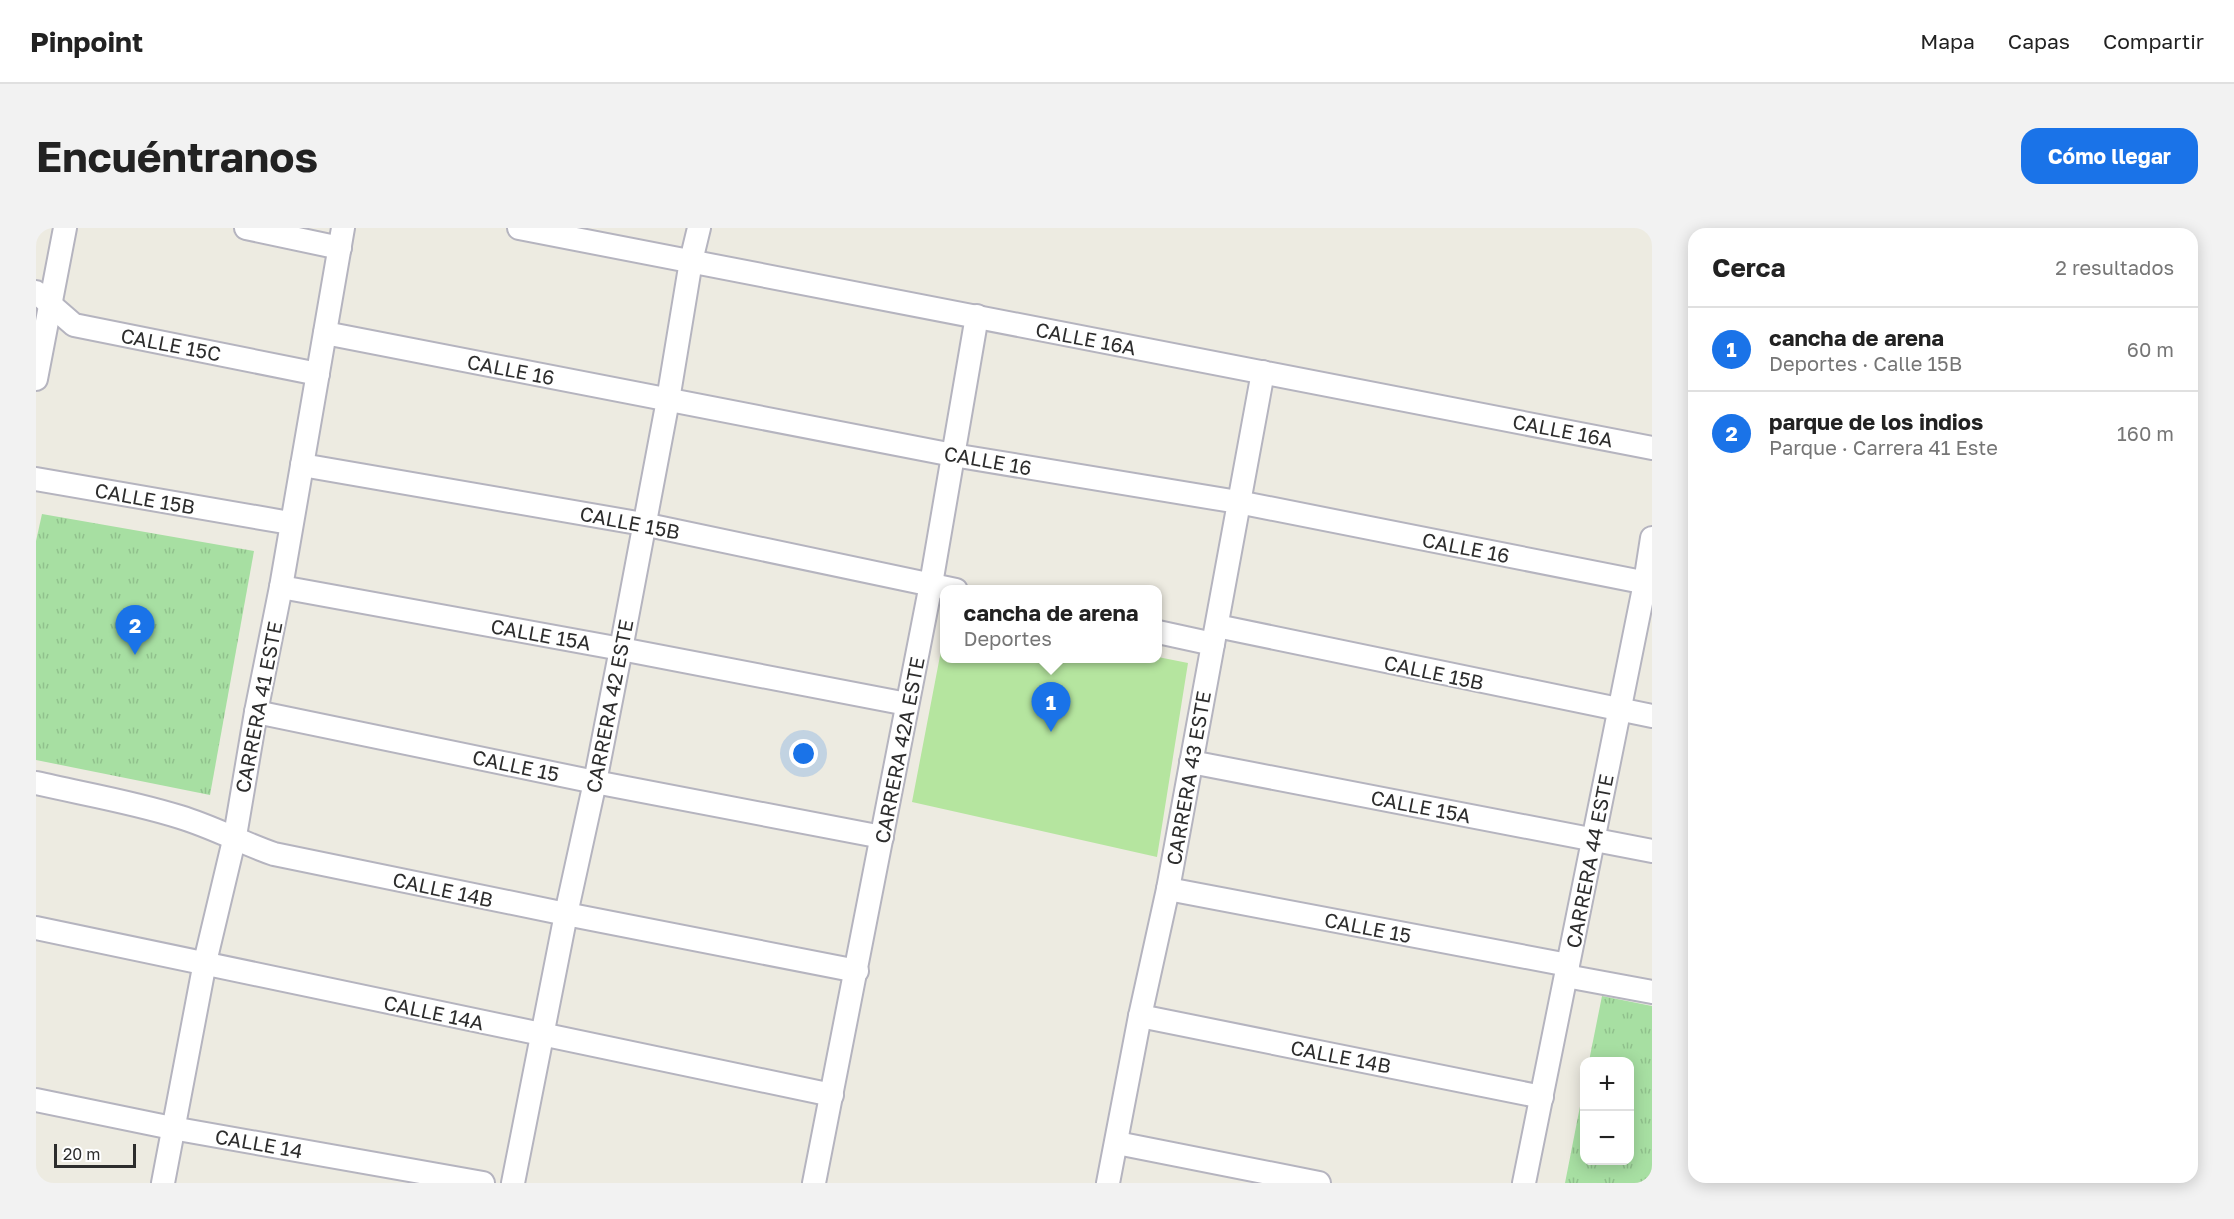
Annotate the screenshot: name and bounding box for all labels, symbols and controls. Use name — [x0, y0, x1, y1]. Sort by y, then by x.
text: Pinpoint — [30, 25, 143, 58]
text: Mapa — [1920, 28, 1975, 54]
text: Capas — [2008, 28, 2070, 54]
text: Compartir — [2103, 28, 2204, 54]
button: Cómo llegar — [2021, 128, 2198, 184]
text: Encuéntranos — [36, 131, 318, 181]
text: Cerca — [1712, 252, 1786, 283]
text: 2 resultados — [2055, 255, 2174, 279]
street label: CALLE 16A — [1034, 317, 1138, 359]
street label: CALLE 15C — [119, 323, 223, 365]
text: cancha de arena — [1769, 324, 1944, 351]
text: 1 — [1726, 337, 1737, 361]
text: 60 m — [2127, 337, 2174, 361]
street label: CALLE 16 — [465, 349, 557, 389]
text: Deportes · Calle 15B — [1769, 351, 1962, 375]
text: parque de los indios — [1769, 408, 1983, 435]
street label: CALLE 16A — [1511, 409, 1615, 451]
text: 2 — [1725, 421, 1738, 445]
text: 160 m — [2117, 421, 2174, 445]
text: Parque · Carrera 41 Este — [1769, 435, 1998, 459]
street label: CALLE 16 — [942, 441, 1034, 479]
street label: CALLE 15B — [93, 477, 197, 519]
street label: CALLE 15B — [578, 501, 682, 543]
street label: CALLE 16 — [1420, 527, 1512, 567]
popup — [940, 585, 1162, 663]
text: cancha de arena — [963, 599, 1139, 626]
pin: 2 — [116, 606, 154, 655]
street label: CALLE 15A — [489, 613, 593, 655]
street label: CARRERA 42 ESTE — [580, 617, 638, 795]
street label: CARRERA 41 ESTE — [230, 619, 286, 795]
text: Deportes — [963, 626, 1052, 650]
street label: CALLE 15B — [1382, 650, 1486, 694]
street label: CARRERA 42A ESTE — [869, 655, 929, 845]
pin: 1 — [1032, 682, 1070, 732]
street label: CARRERA 43 ESTE — [1161, 689, 1215, 867]
your location — [789, 739, 818, 768]
street label: CALLE 15 — [471, 744, 561, 786]
street label: CARRERA 44 ESTE — [1560, 772, 1618, 950]
street label: CALLE 15A — [1369, 785, 1473, 827]
street label: CALLE 14B — [391, 867, 495, 911]
street label: CALLE 15 — [1323, 907, 1413, 947]
street label: CALLE 14A — [382, 990, 486, 1034]
street label: CALLE 14B — [1289, 1034, 1393, 1078]
map controls — [1580, 1057, 1634, 1165]
button: + — [1580, 1057, 1634, 1111]
button: − — [1580, 1111, 1634, 1165]
street label: CALLE 14 — [213, 1123, 305, 1163]
scale bar — [54, 1141, 136, 1168]
text: 20 m — [63, 1144, 100, 1164]

